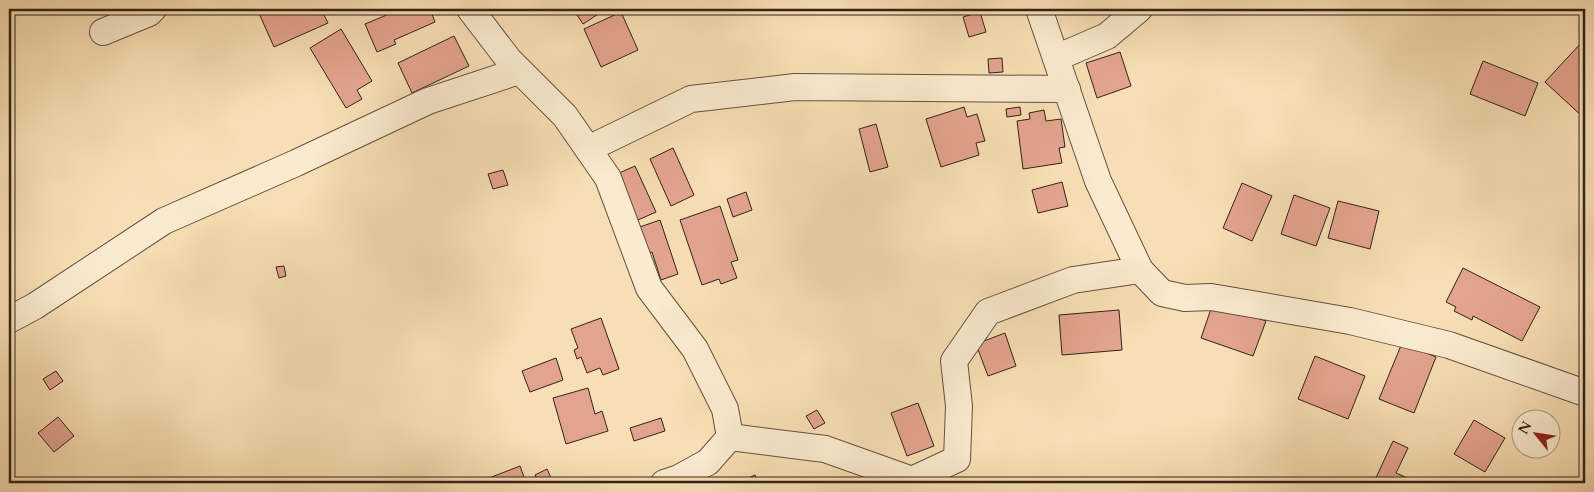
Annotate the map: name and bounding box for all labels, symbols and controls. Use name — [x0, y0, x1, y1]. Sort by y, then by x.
north arrow — [1512, 410, 1562, 460]
text: N — [1514, 418, 1536, 438]

